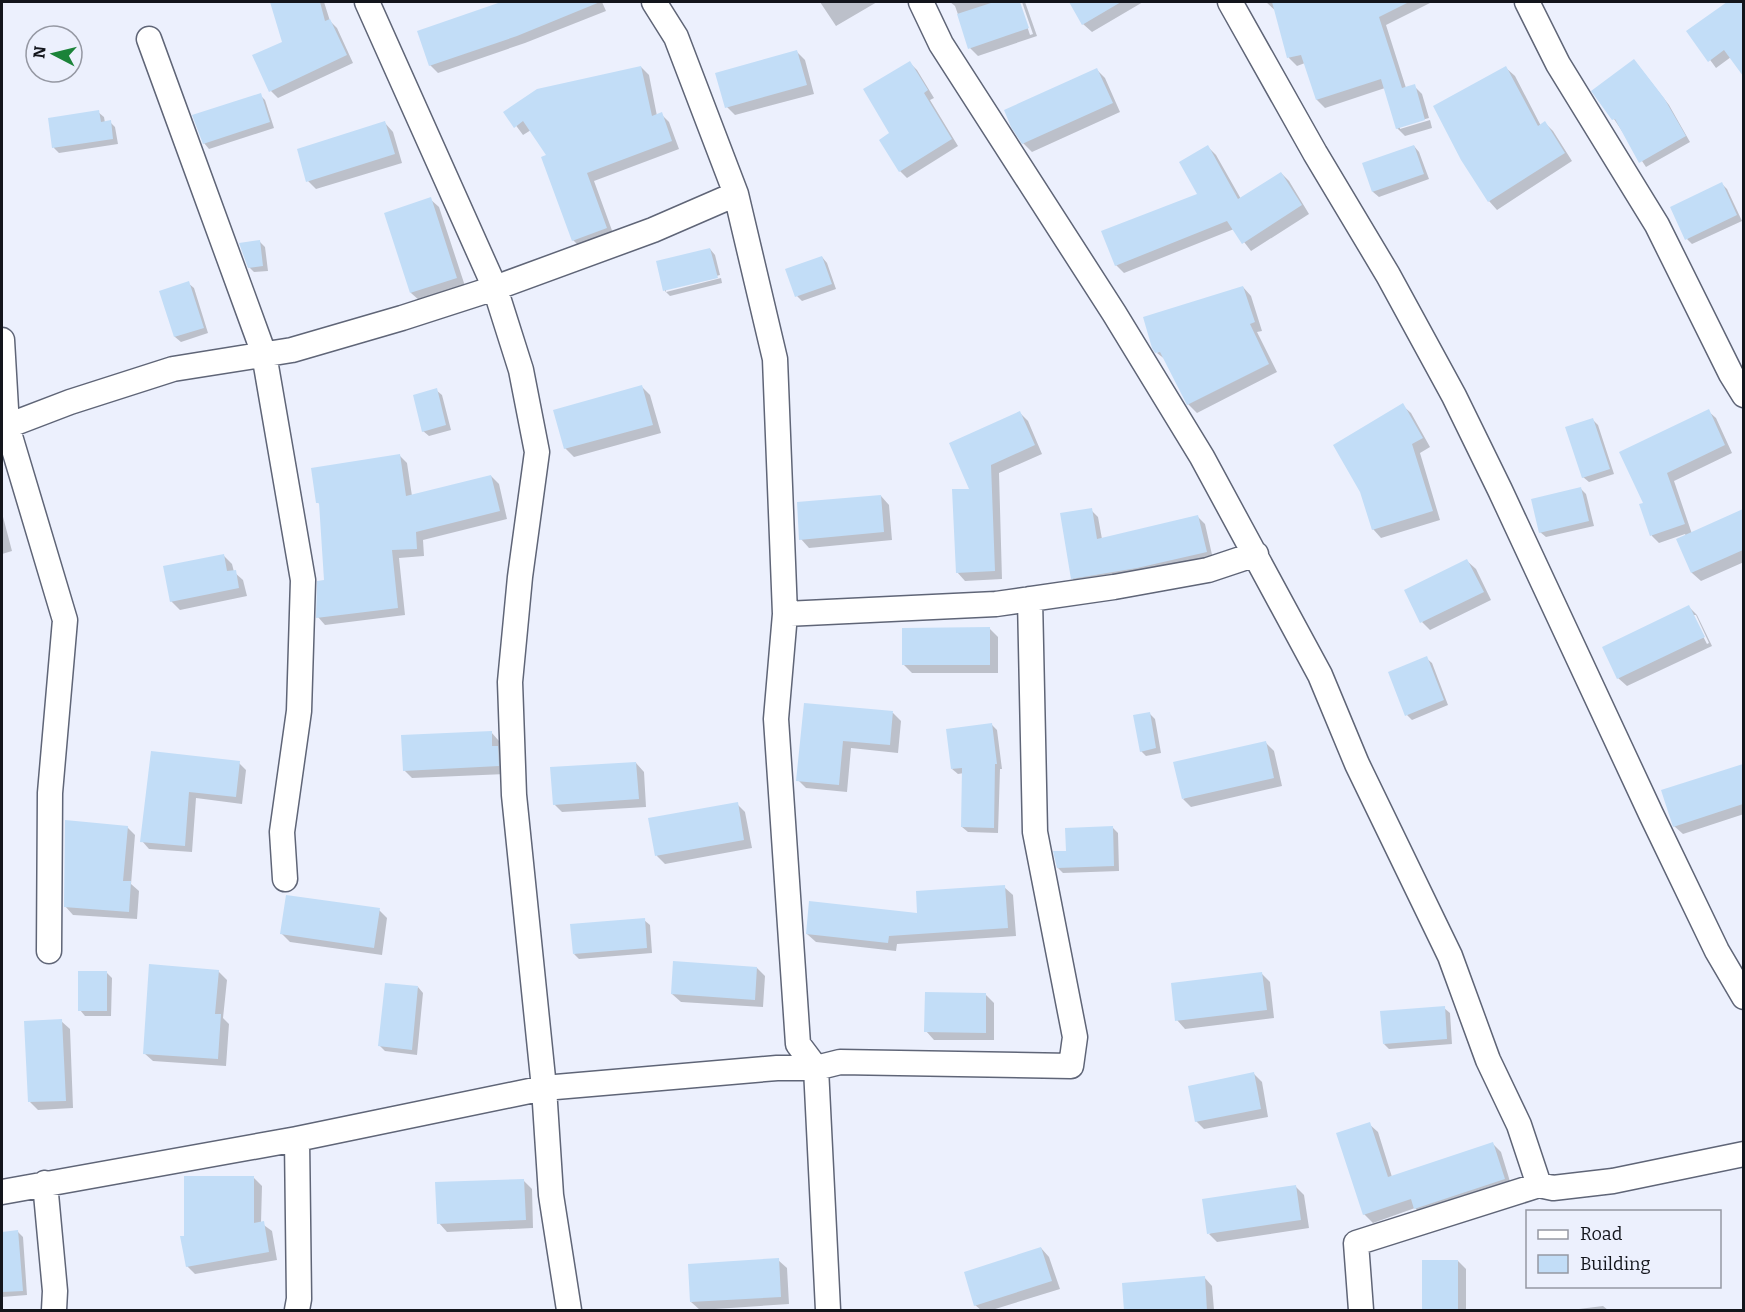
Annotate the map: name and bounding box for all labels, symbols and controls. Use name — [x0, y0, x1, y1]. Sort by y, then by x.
north arrow — [24, 24, 84, 84]
text: N — [29, 45, 50, 60]
legend — [1526, 1210, 1721, 1288]
text: Road — [1580, 1223, 1623, 1245]
text: Building — [1580, 1253, 1651, 1275]

